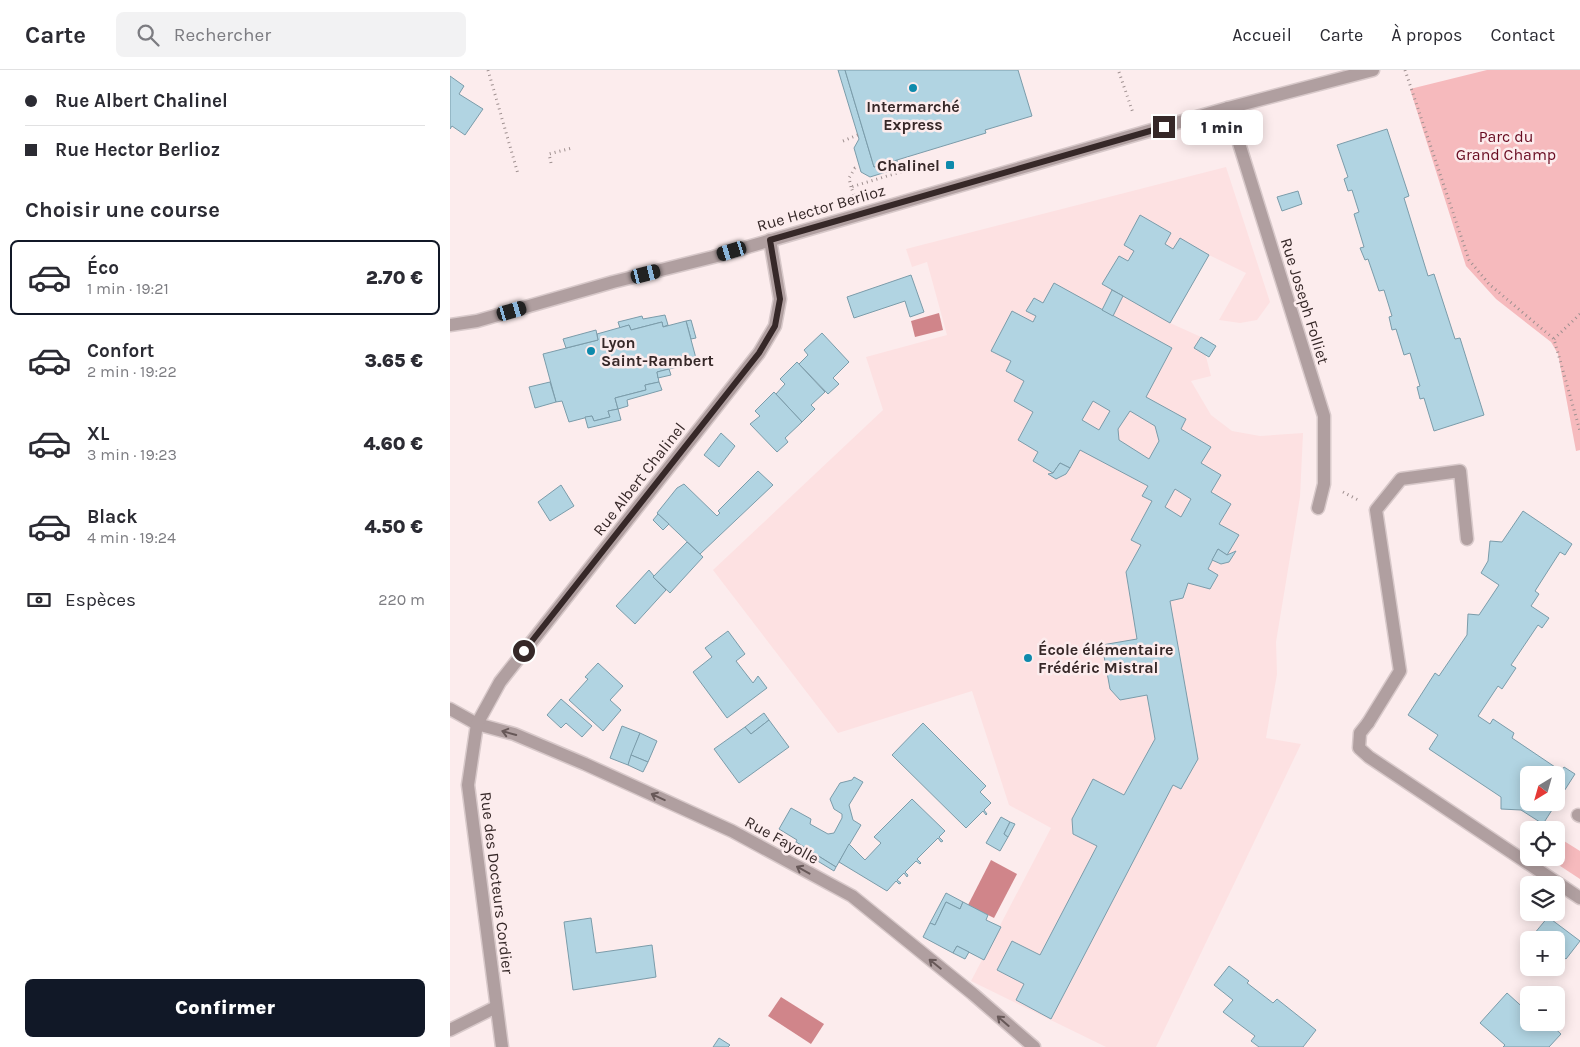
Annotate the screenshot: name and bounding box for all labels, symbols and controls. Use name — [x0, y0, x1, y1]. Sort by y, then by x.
search box — [116, 12, 466, 57]
text: Carte — [25, 21, 86, 49]
icon: search — [134, 21, 162, 49]
text: Rechercher — [174, 24, 271, 46]
text: Accueil — [1232, 24, 1292, 46]
text: Carte — [1320, 24, 1363, 46]
text: À propos — [1391, 24, 1463, 46]
text: Contact — [1491, 24, 1555, 46]
marker: Intermarché Express — [907, 82, 919, 94]
text: Rue Albert Chalinel — [55, 90, 228, 112]
place label: Intermarché Express — [866, 97, 960, 134]
callout: 1 min — [1182, 110, 1264, 144]
route end — [1153, 116, 1175, 138]
text: 1 min — [1201, 118, 1243, 137]
park label: Parc du Grand Champ — [1456, 127, 1556, 164]
text: Rue Hector Berlioz — [55, 139, 220, 161]
place label: Chalinel — [877, 156, 940, 175]
marker: Chalinel — [944, 159, 956, 171]
street label: Rue Hector Berlioz — [755, 181, 887, 235]
text: Choisir une course — [25, 197, 220, 223]
street label: Rue Joseph Folliet — [1277, 236, 1333, 366]
car — [715, 239, 748, 263]
icon: car — [27, 255, 72, 300]
text: Éco — [87, 257, 119, 279]
car — [629, 263, 662, 285]
text: 2.70 € — [366, 267, 423, 289]
text: 1 min · 19:21 — [87, 279, 169, 298]
car — [495, 300, 528, 322]
place label: Lyon Saint-Rambert — [601, 333, 714, 370]
icon: car — [27, 338, 72, 383]
text: Confort — [87, 340, 154, 362]
marker: Lyon Saint-Rambert — [585, 345, 597, 357]
text: 3.65 € — [365, 350, 423, 372]
text: 2 min · 19:22 — [87, 362, 177, 381]
street label: Rue Albert Chalinel — [589, 419, 689, 539]
icon: car — [27, 421, 72, 466]
text: XL — [87, 423, 109, 445]
text: 4.60 € — [364, 433, 423, 455]
text: 3 min · 19:23 — [87, 445, 177, 464]
icon: car — [27, 504, 72, 549]
text: Black — [87, 506, 138, 528]
text: 4.50 € — [364, 516, 423, 538]
text: 4 min · 19:24 — [87, 528, 176, 547]
icon: cash — [25, 586, 53, 614]
text: Espèces — [65, 589, 136, 611]
text: 220 m — [378, 590, 425, 609]
route start — [513, 640, 535, 662]
place label: École élémentaire Frédéric Mistral — [1038, 640, 1173, 677]
marker: École élémentaire Frédéric Mistral — [1022, 652, 1034, 664]
one-way arrow — [501, 727, 517, 737]
north arrow — [1520, 766, 1565, 811]
map controls — [1520, 766, 1565, 1031]
street label: Rue des Docteurs Cordier — [476, 791, 518, 975]
one-way arrow — [651, 791, 666, 801]
street label: Rue Fayolle — [742, 812, 822, 868]
button: locate — [1520, 821, 1565, 866]
one-way arrow — [796, 864, 811, 874]
button: layers — [1520, 876, 1565, 921]
button: + — [1520, 931, 1565, 976]
one-way arrow — [928, 958, 941, 969]
button: Confirmer — [25, 979, 425, 1037]
button: − — [1520, 986, 1565, 1031]
one-way arrow — [997, 1015, 1010, 1026]

